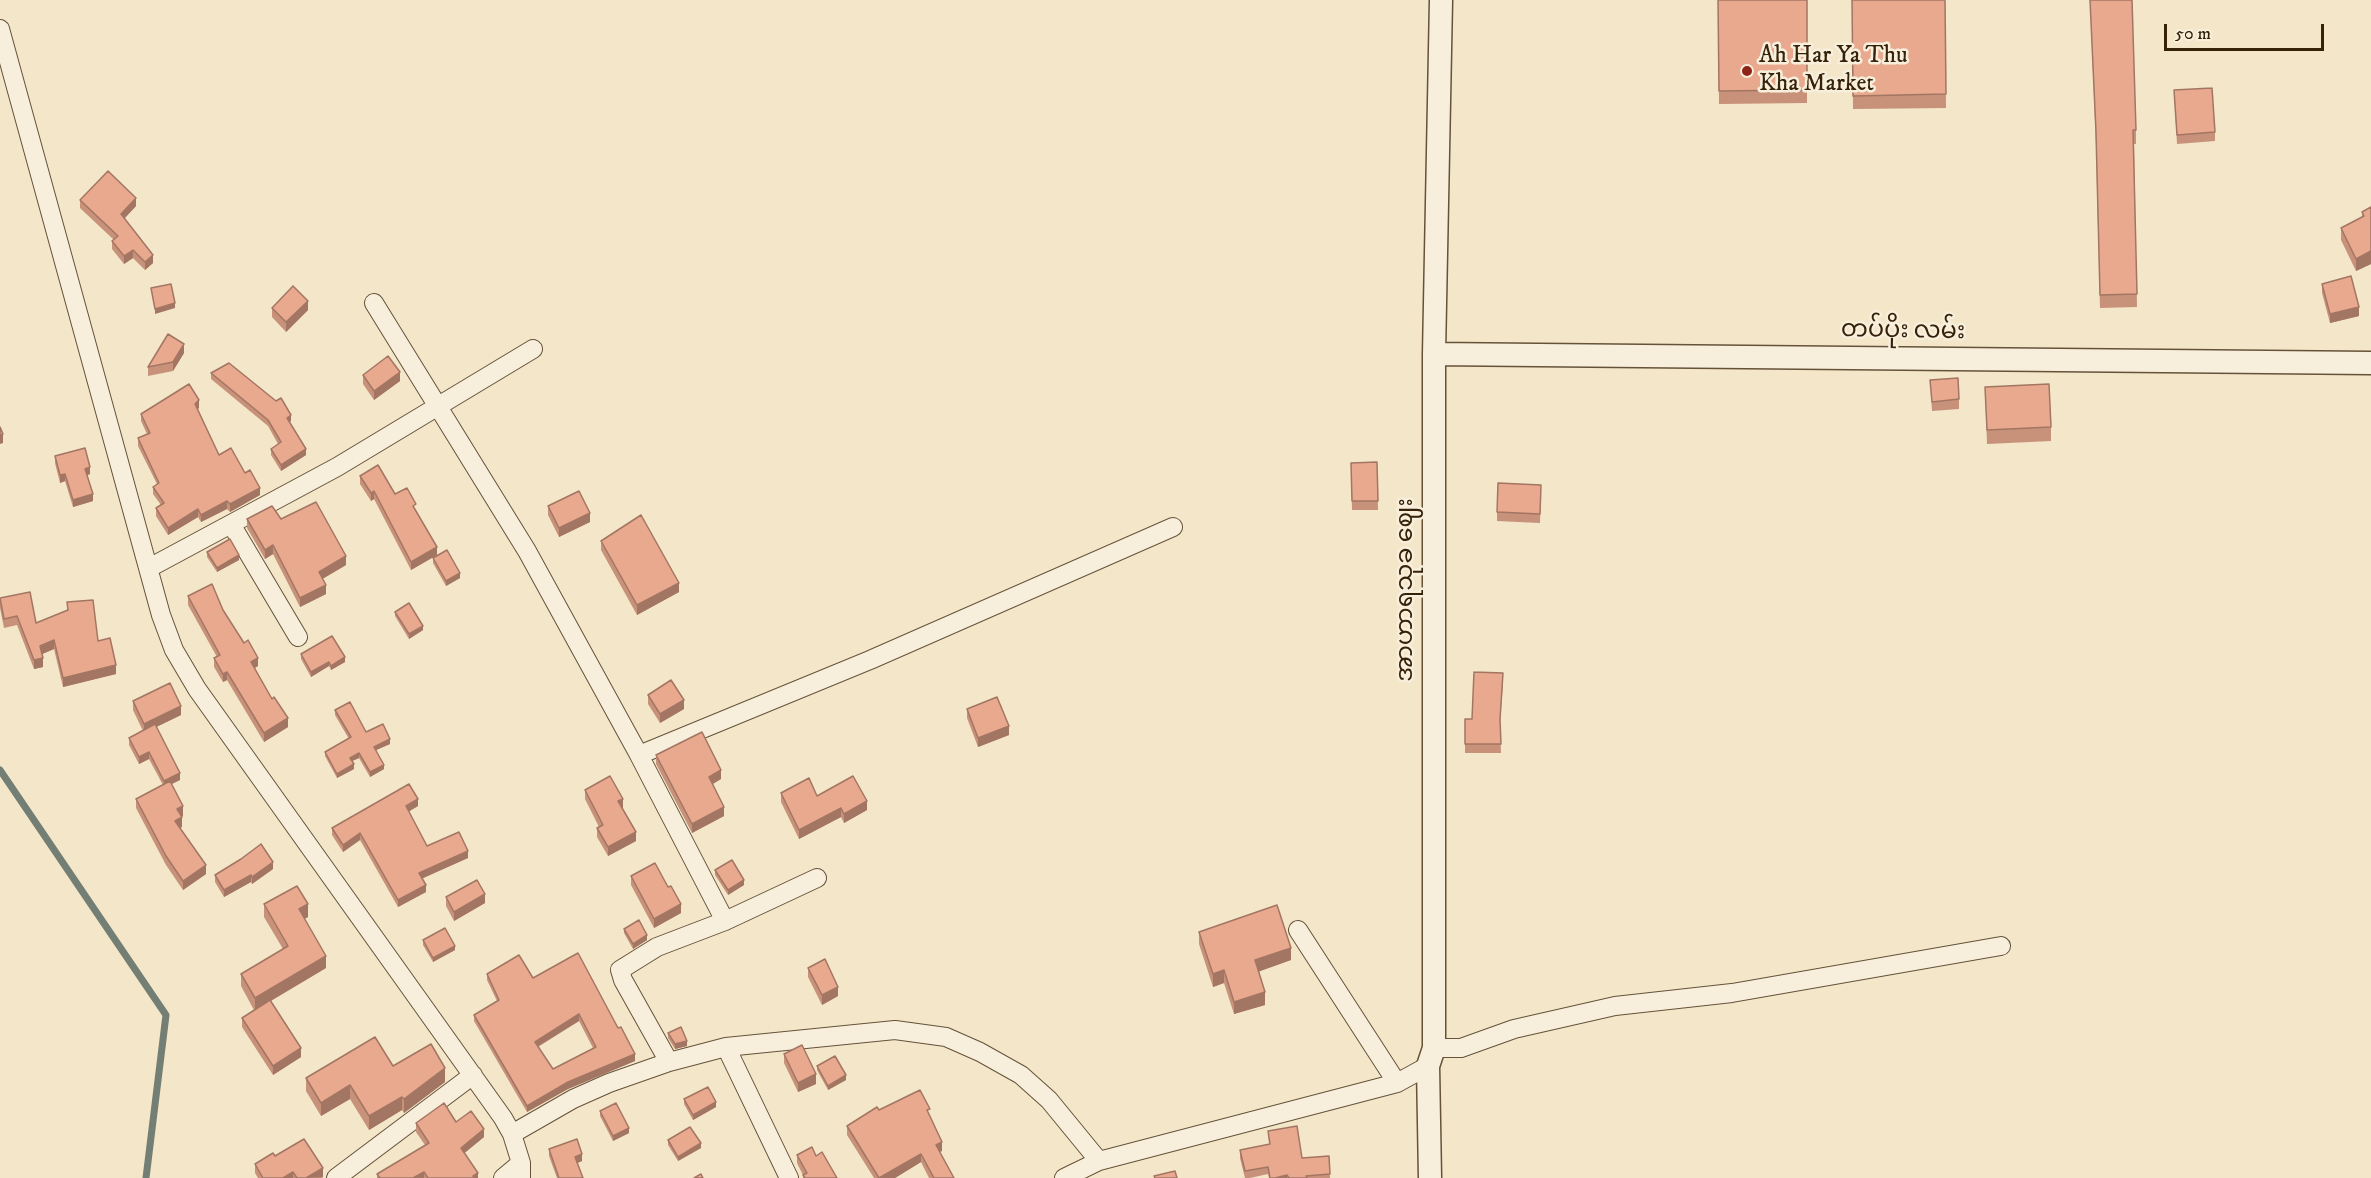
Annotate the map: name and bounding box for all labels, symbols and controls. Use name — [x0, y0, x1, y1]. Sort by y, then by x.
scale bar — [2167, 12, 2328, 50]
text: 50 m — [2175, 23, 2211, 45]
place label: Ah Har Ya Thu Kha Market — [1759, 43, 1908, 99]
marker: Ah Har Ya Thu Kha Market — [1740, 64, 1754, 78]
street label: တပ်ပိုး လမ်း — [1841, 317, 1965, 347]
street label: အာဟာရသုခ ဈေး — [1393, 498, 1421, 682]

